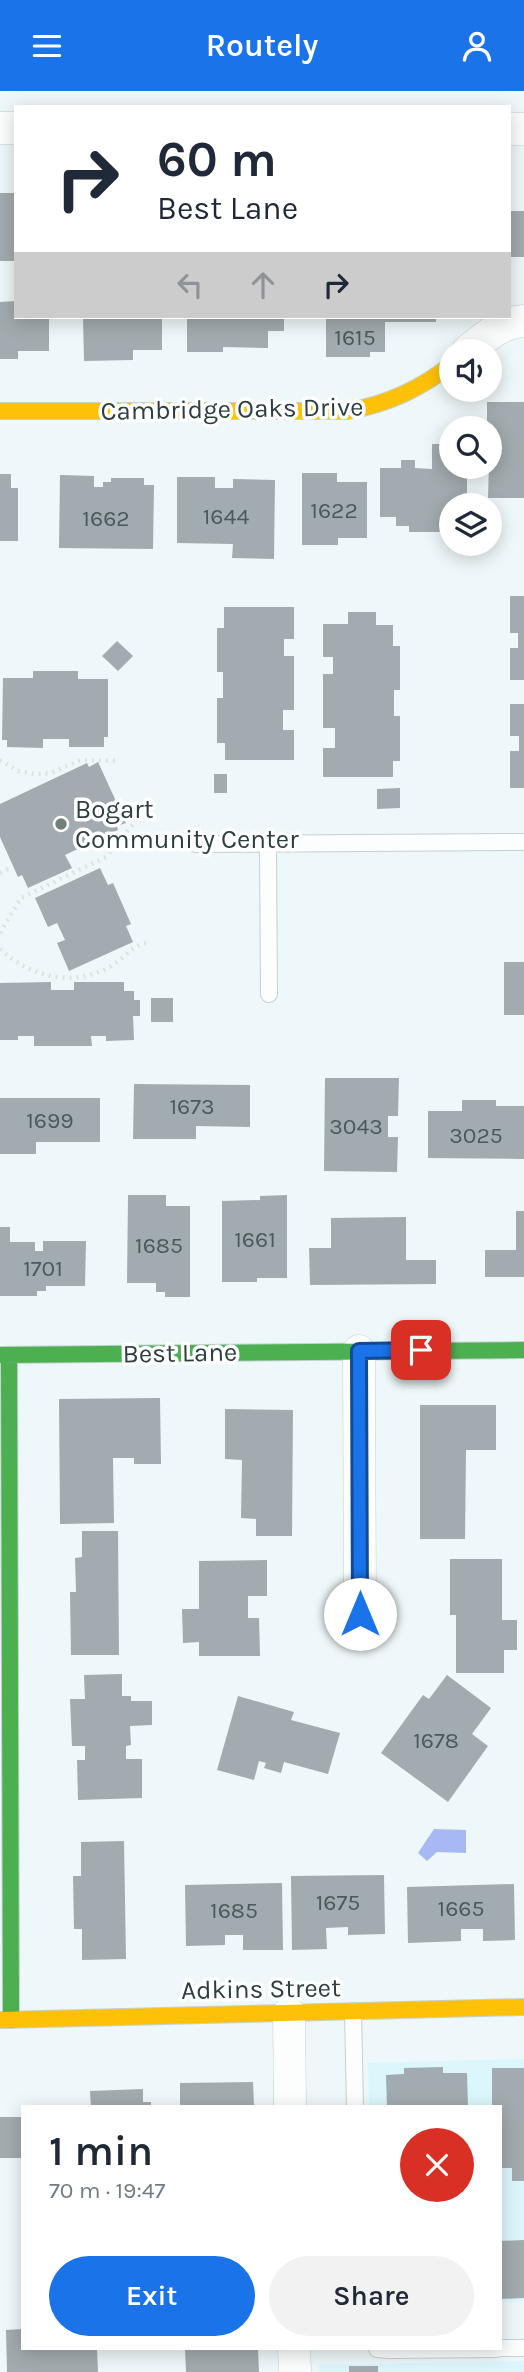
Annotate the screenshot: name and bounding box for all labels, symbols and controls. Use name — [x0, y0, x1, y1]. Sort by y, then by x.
icon: menu — [28, 27, 66, 65]
text: Routely — [206, 27, 318, 64]
icon: person — [458, 27, 496, 65]
text: 60 m — [157, 131, 277, 188]
icon: right — [42, 133, 133, 224]
text: Best Lane — [157, 190, 298, 227]
icon: left — [171, 266, 209, 304]
icon: ahead — [244, 266, 282, 304]
icon: right — [317, 266, 355, 304]
house number: 1615 — [334, 324, 376, 351]
map controls — [439, 339, 502, 556]
button: sound — [439, 339, 502, 402]
street label: Cambridge Oaks Drive — [100, 391, 364, 427]
button: search — [439, 416, 502, 479]
button: layers — [439, 493, 502, 556]
house number: 1622 — [310, 497, 358, 524]
house number: 1644 — [203, 503, 249, 530]
house number: 1662 — [82, 505, 130, 532]
place label: Bogart Community Center — [75, 794, 299, 855]
marker: Bogart Community Center — [53, 816, 69, 832]
house number: 1673 — [169, 1093, 215, 1120]
house number: 1699 — [26, 1107, 74, 1134]
house number: 3043 — [329, 1113, 383, 1140]
house number: 3025 — [449, 1122, 503, 1149]
house number: 1661 — [234, 1226, 276, 1253]
house number: 1685 — [135, 1232, 183, 1259]
house number: 1701 — [23, 1255, 63, 1282]
pin — [391, 1320, 451, 1380]
icon: arrive — [402, 1331, 440, 1369]
street label: Best Lane — [122, 1337, 238, 1369]
position arrow — [323, 1577, 397, 1651]
house number: 1678 — [413, 1727, 459, 1754]
house number: 1675 — [316, 1889, 360, 1916]
house number: 1665 — [438, 1895, 484, 1922]
house number: 1685 — [210, 1897, 258, 1924]
street label: Adkins Street — [181, 1972, 341, 2006]
text: 1 min — [49, 2126, 153, 2176]
button: close — [400, 2128, 474, 2202]
text: 70 m · 19:47 — [49, 2177, 165, 2204]
button: Exit — [49, 2256, 255, 2336]
button: Share — [269, 2256, 474, 2336]

